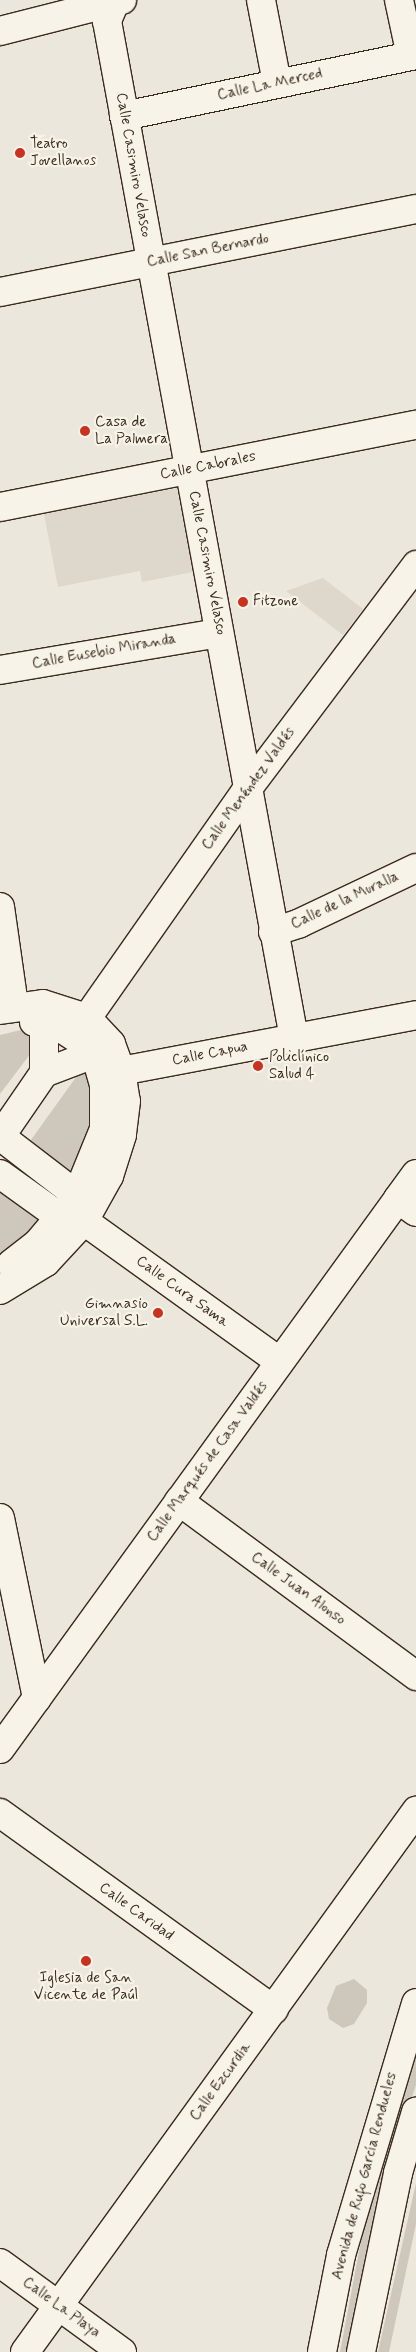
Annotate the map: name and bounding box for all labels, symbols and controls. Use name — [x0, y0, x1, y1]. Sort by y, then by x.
street label: Calle La Merced — [217, 65, 323, 105]
street label: Calle Casimiro Velasco — [112, 92, 154, 238]
place label: Teatro Jovellanos — [30, 135, 96, 170]
marker: Teatro Jovellanos — [14, 147, 26, 159]
street label: Calle San Bernardo — [145, 230, 271, 272]
place label: Casa de La Palmera — [95, 413, 174, 448]
marker: Casa de La Palmera — [79, 425, 91, 437]
street label: Calle Cabrales — [160, 448, 256, 484]
street label: Calle Casimiro Velasco — [184, 490, 230, 636]
place label: Fitzone — [253, 593, 298, 611]
marker: Fitzone — [237, 596, 249, 608]
street label: Calle Eusebio Miranda — [32, 631, 176, 673]
street label: Calle Menéndez Valdés — [198, 724, 300, 854]
street label: Calle de la Muralla — [287, 868, 403, 934]
street label: Calle Capua — [171, 1038, 249, 1070]
place label: Policlínico Salud 4 — [269, 1048, 329, 1083]
marker: Policlínico Salud 4 — [251, 1059, 265, 1073]
street label: Calle Cura Sama — [133, 1253, 231, 1331]
place label: Gimnasio Universal S.L. — [60, 1295, 148, 1330]
marker: Gimnasio Universal S.L. — [152, 1307, 164, 1319]
street label: Calle Marqués de Casa Valdés — [145, 1380, 271, 1544]
street label: Calle Juan Alonso — [248, 1549, 348, 1629]
street label: Calle Caridad — [95, 1879, 177, 1945]
marker: Iglesia de San Vicente de Paúl — [80, 1955, 92, 1967]
place label: Iglesia de San Vicente de Paúl — [35, 1969, 137, 2004]
street label: Calle Ezcurdia — [187, 2040, 255, 2124]
street label: Avenida de Rufo García Rendueles — [329, 2072, 401, 2280]
street label: Calle La Playa — [19, 2274, 103, 2342]

